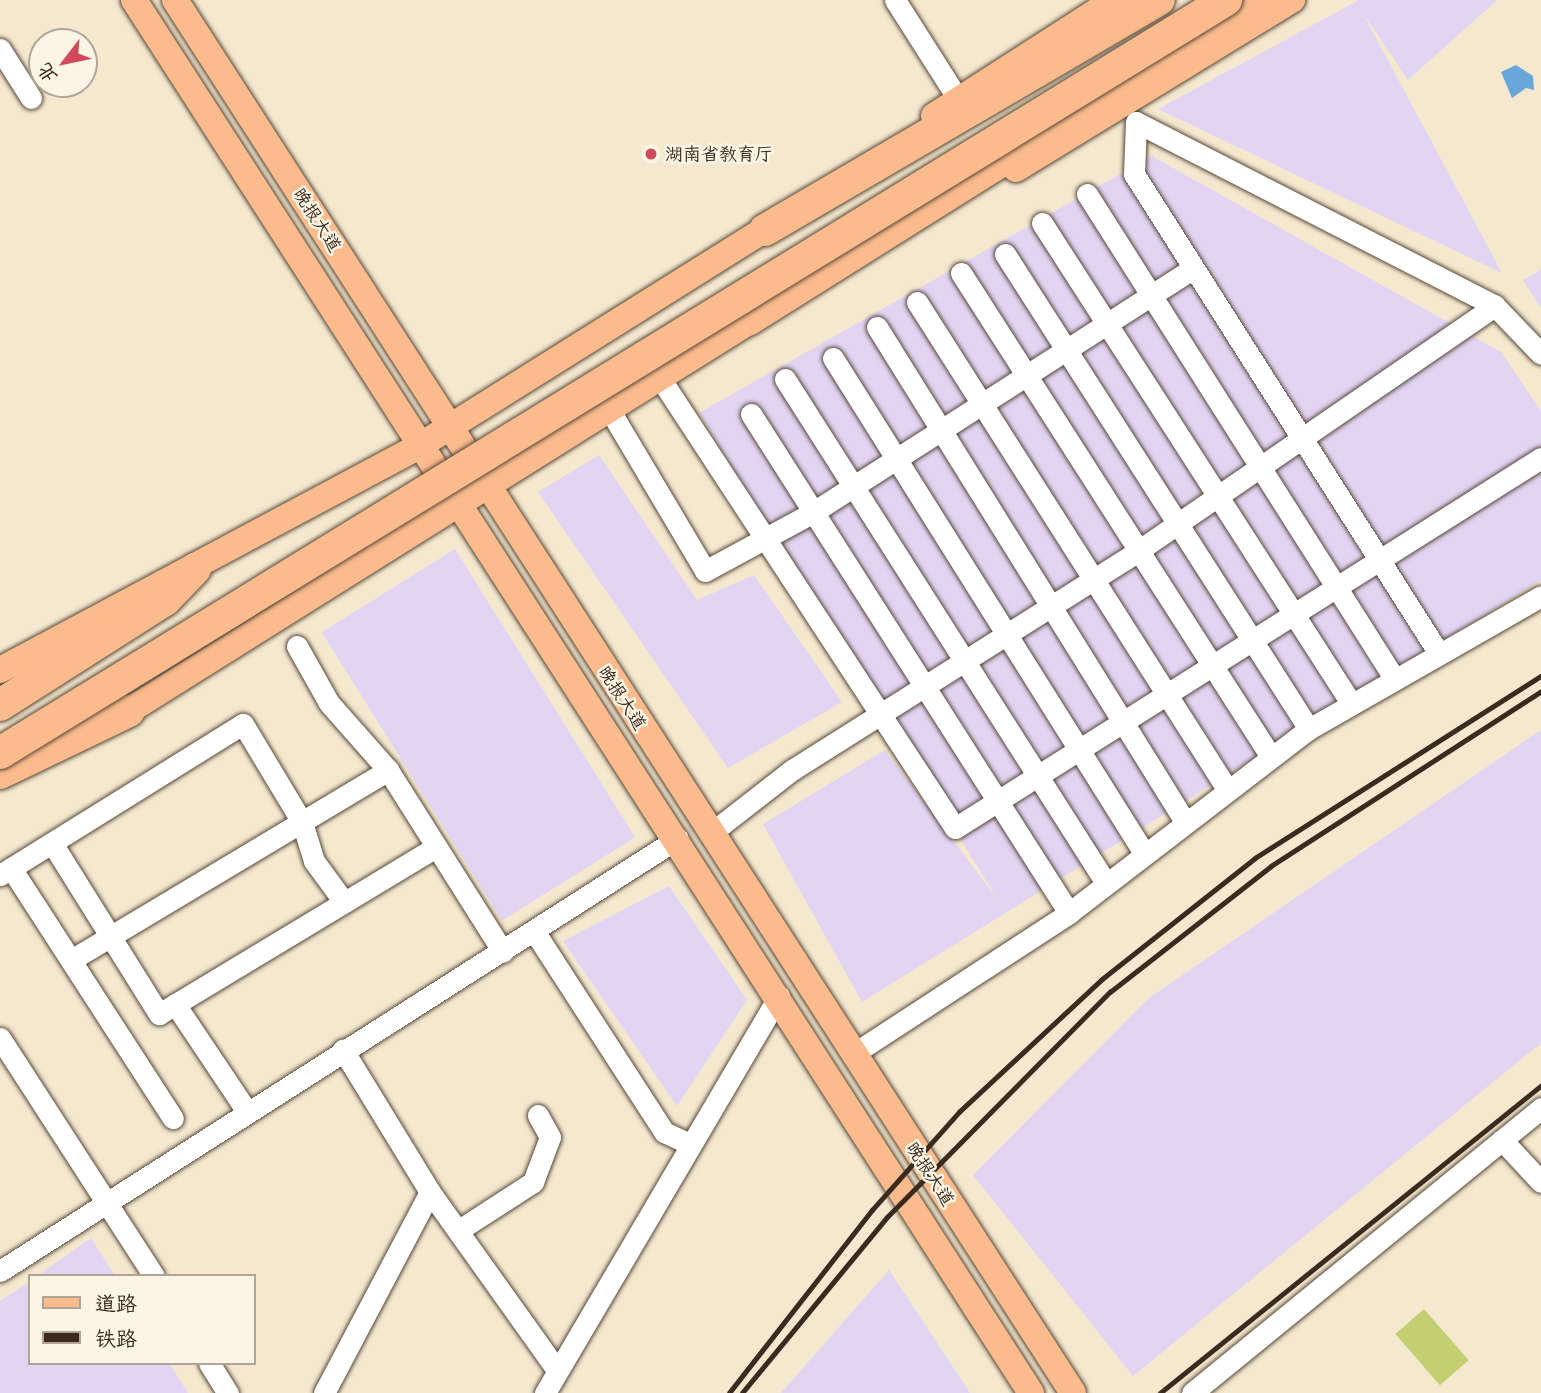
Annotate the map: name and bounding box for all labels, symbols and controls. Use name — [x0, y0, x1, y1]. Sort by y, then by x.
north arrow — [28, 28, 98, 98]
text: 北 — [32, 59, 62, 87]
place label: 湖南省教育厅 — [665, 143, 773, 165]
marker: 湖南省教育厅 — [643, 146, 659, 162]
street label: 晚报大道 — [288, 184, 346, 256]
street label: 晚报大道 — [593, 662, 651, 734]
street label: 晚报大道 — [901, 1138, 959, 1210]
legend — [28, 1274, 256, 1365]
text: 道路 — [95, 1290, 137, 1317]
text: 铁路 — [95, 1325, 137, 1352]

